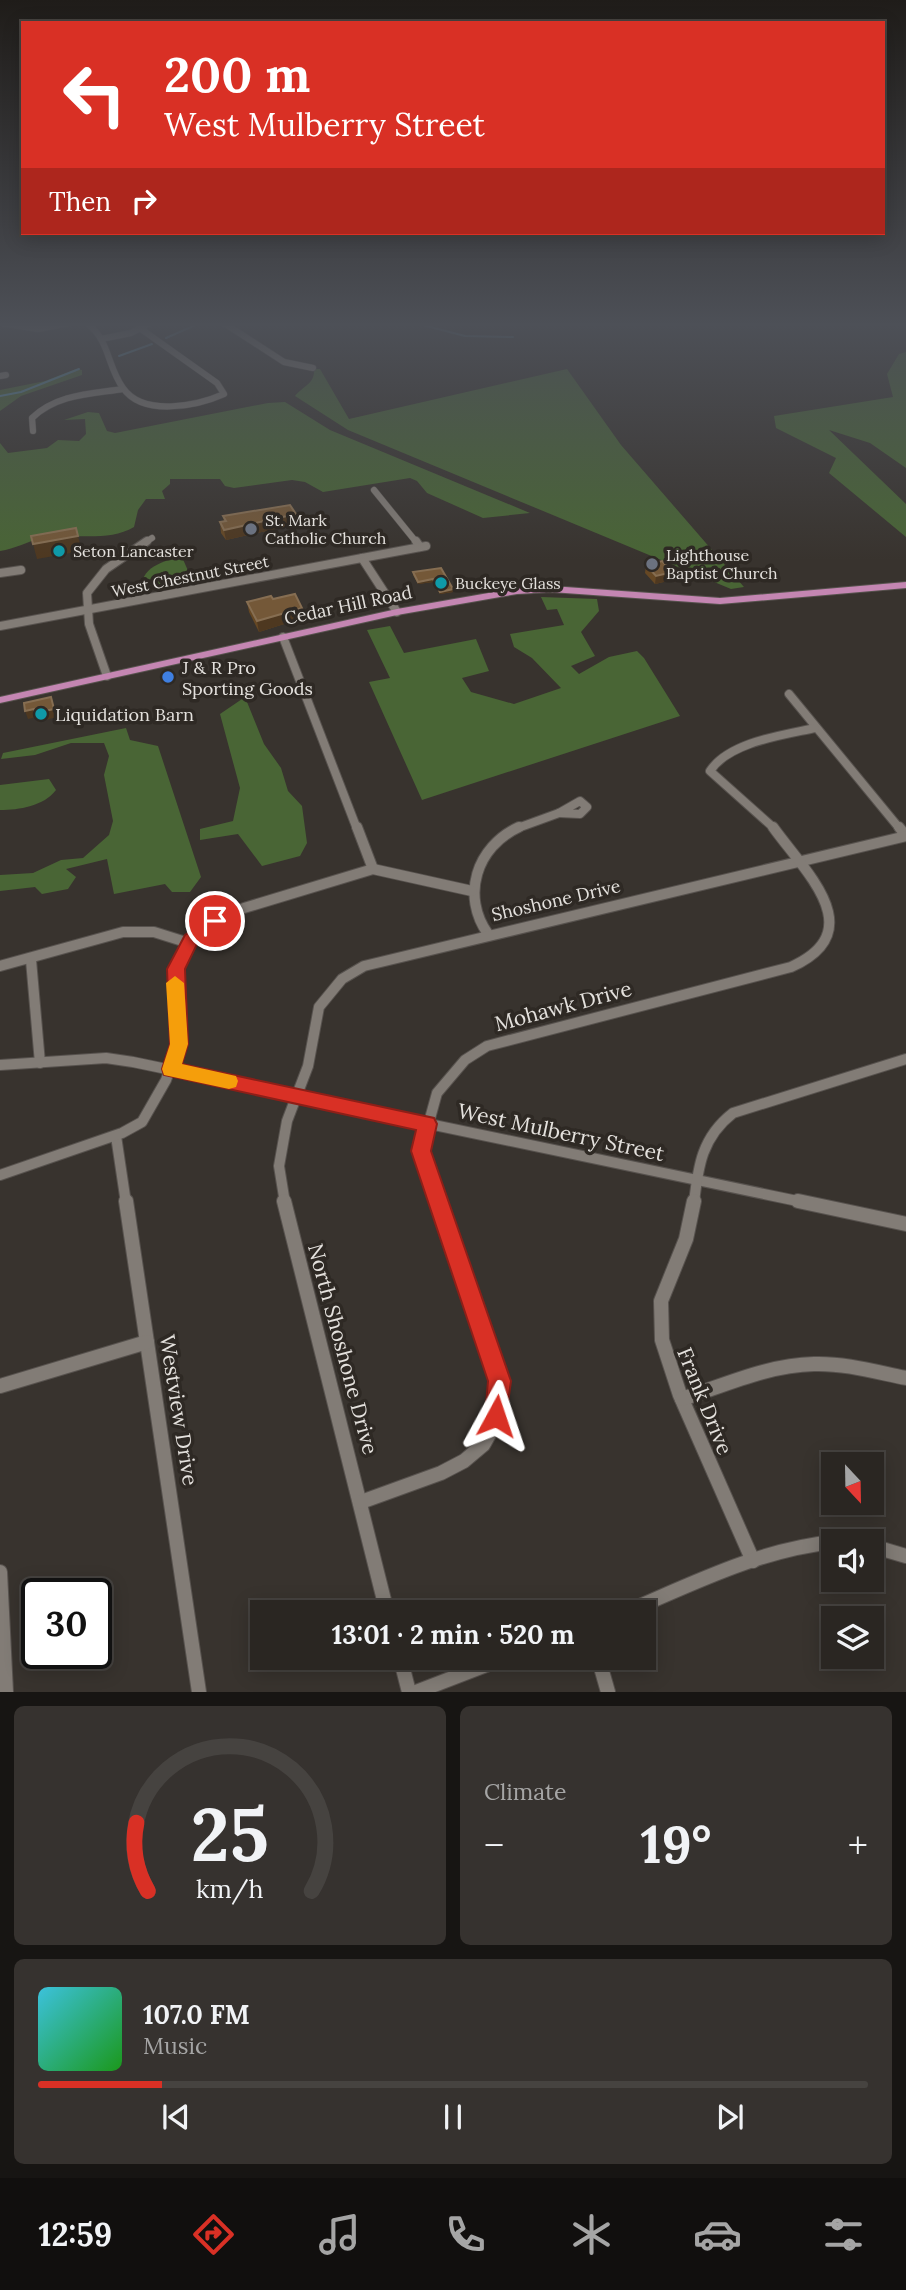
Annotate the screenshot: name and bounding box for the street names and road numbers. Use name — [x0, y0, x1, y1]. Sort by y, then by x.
street label: West Chestnut Street — [110, 551, 271, 601]
street label: Cedar Hill Road — [282, 580, 414, 630]
street label: Shoshone Drive — [489, 874, 623, 926]
street label: Mohawk Drive — [492, 975, 634, 1037]
street label: West Mulberry Street — [455, 1097, 668, 1167]
street label: North Shoshone Drive — [302, 1241, 384, 1457]
street label: Westview Drive — [154, 1333, 204, 1487]
street label: Frank Drive — [671, 1343, 739, 1459]

